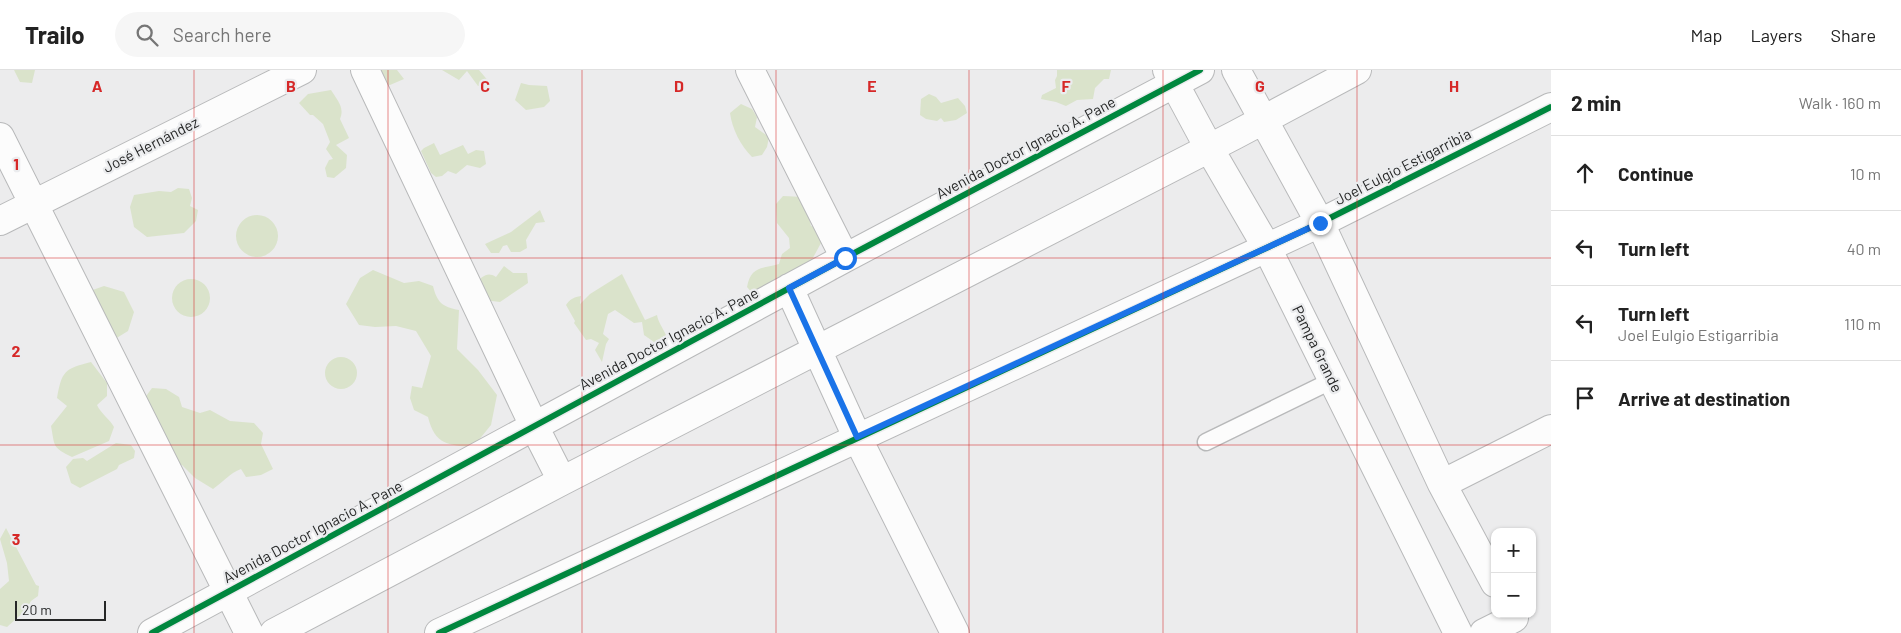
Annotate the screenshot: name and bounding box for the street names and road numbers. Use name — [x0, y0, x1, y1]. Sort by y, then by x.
street label: Avenida Doctor Ignacio A. Pane — [933, 92, 1118, 202]
street label: José Hernández — [100, 112, 202, 176]
street label: Joel Eulgio Estigarribia — [1331, 124, 1474, 208]
street label: Avenida Doctor Ignacio A. Pane — [576, 283, 761, 393]
street label: Pampa Grande — [1289, 302, 1347, 395]
street label: Avenida Doctor Ignacio A. Pane — [220, 476, 405, 586]

